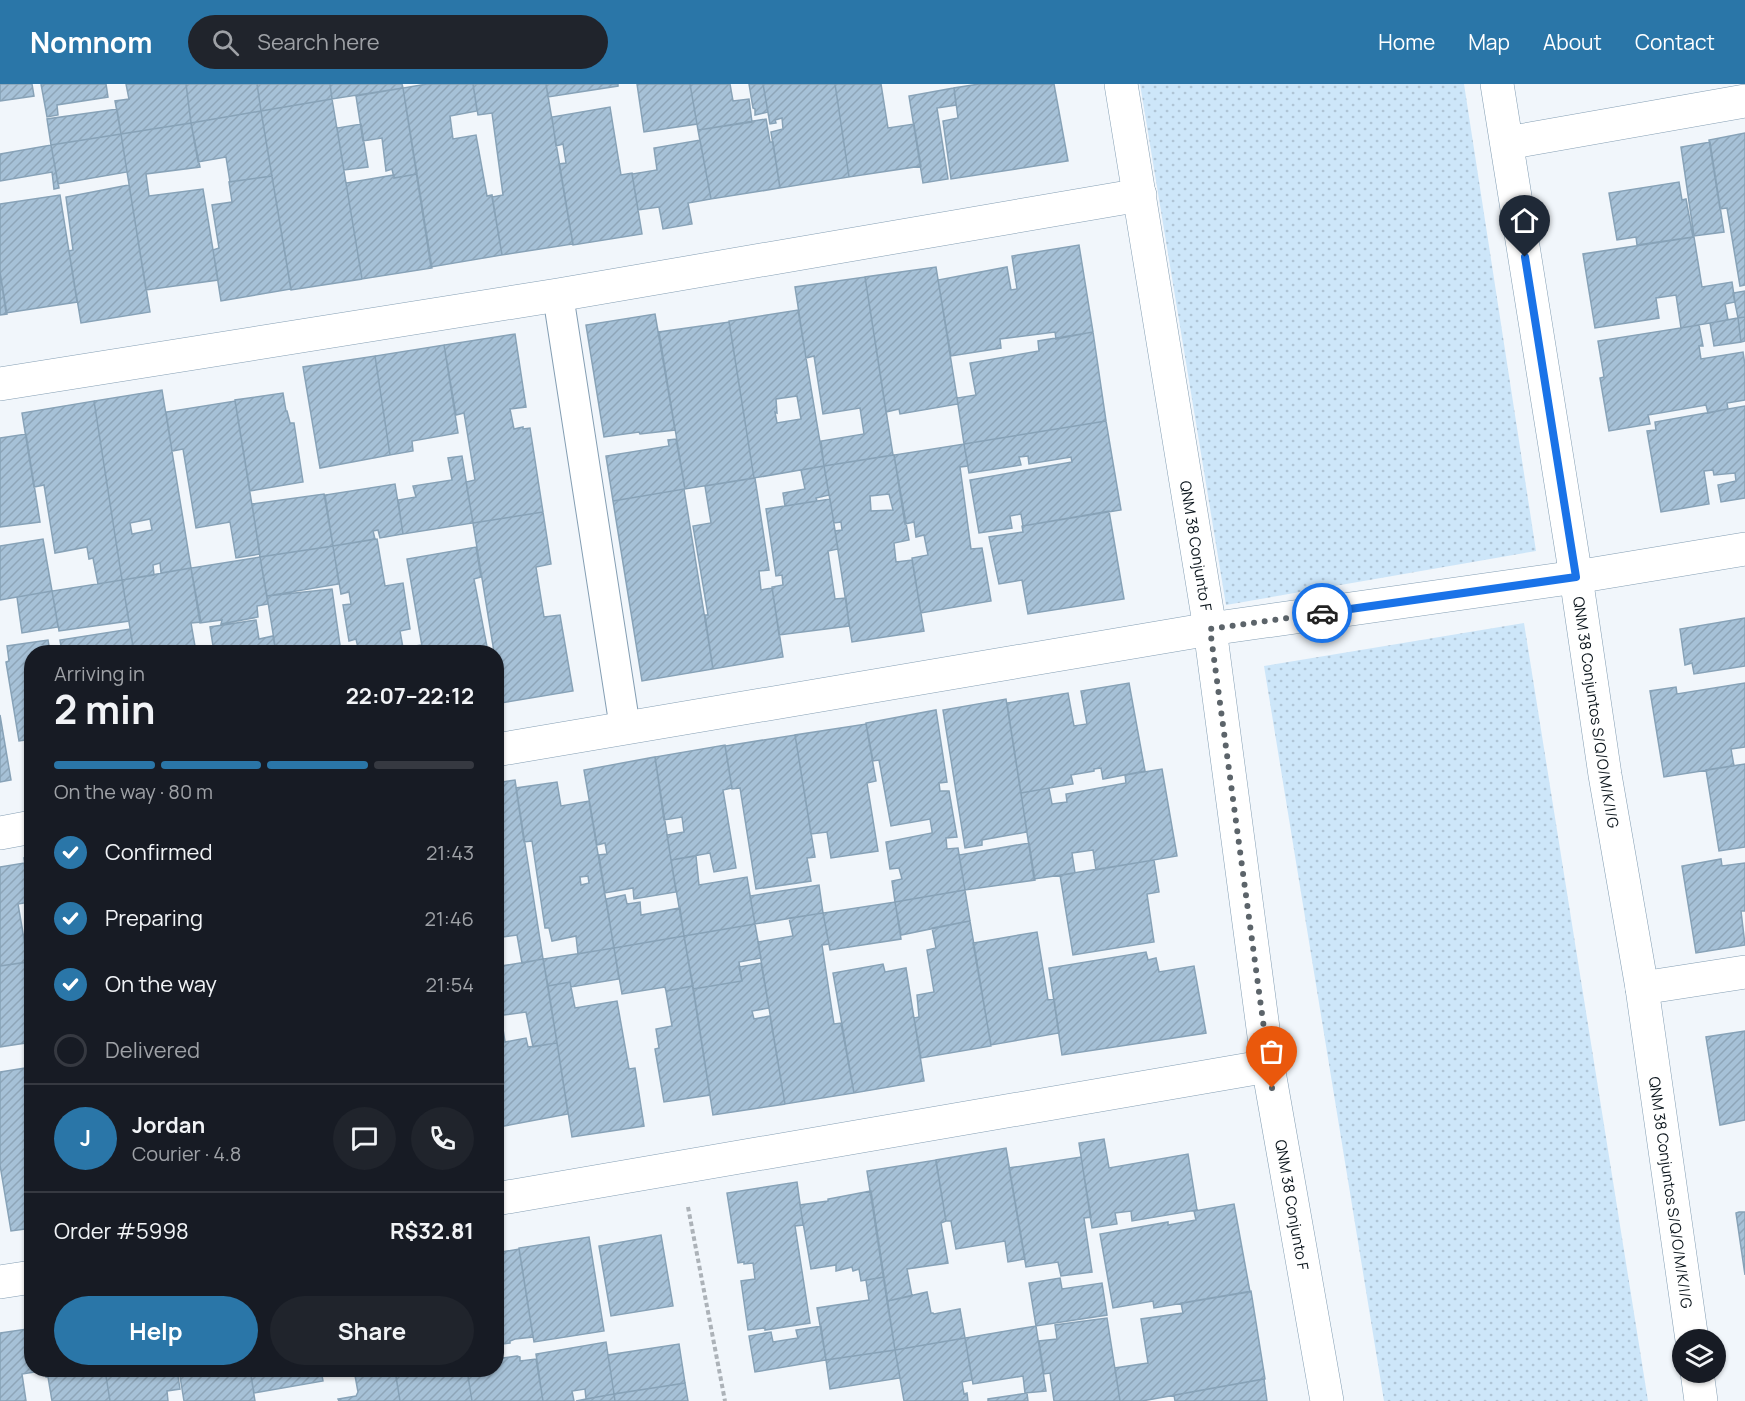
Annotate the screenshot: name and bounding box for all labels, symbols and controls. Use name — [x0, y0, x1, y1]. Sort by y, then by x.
search box — [188, 15, 608, 69]
text: Nomnom — [30, 23, 152, 61]
icon: search — [209, 26, 242, 59]
text: Search here — [257, 27, 380, 57]
text: Home — [1378, 28, 1435, 56]
text: Map — [1468, 28, 1510, 56]
text: About — [1543, 28, 1602, 56]
text: Contact — [1635, 28, 1715, 56]
pin — [1499, 195, 1550, 257]
icon: home — [1508, 204, 1541, 237]
street label: QNM 38 Conjunto F — [1175, 479, 1218, 613]
courier — [1292, 583, 1352, 643]
street label: QNM 38 Conjuntos S/Q/O/M/K/I/G — [1568, 595, 1625, 830]
icon: car — [1306, 597, 1339, 630]
text: Arriving in — [54, 660, 145, 687]
text: 22:07–22:12 — [346, 681, 474, 711]
text: 2 min — [54, 682, 155, 736]
text: On the way · 80 m — [54, 778, 213, 805]
icon: check — [54, 836, 87, 869]
text: Confirmed — [105, 837, 213, 867]
text: 21:43 — [426, 839, 474, 866]
icon: check — [54, 902, 87, 935]
text: Preparing — [105, 903, 203, 933]
text: 21:46 — [425, 905, 474, 932]
icon: check — [54, 968, 87, 1001]
text: On the way — [105, 969, 217, 999]
text: 21:54 — [425, 971, 474, 998]
pin — [1246, 1026, 1297, 1088]
text: Delivered — [105, 1035, 200, 1065]
icon: bag — [1255, 1035, 1288, 1068]
street label: QNM 38 Conjuntos S/Q/O/M/K/I/G — [1644, 1075, 1698, 1310]
button: chat — [333, 1107, 396, 1170]
button: phone — [411, 1107, 474, 1170]
text: Jordan — [132, 1110, 205, 1140]
text: J — [80, 1123, 91, 1153]
street label: QNM 38 Conjunto F — [1271, 1138, 1314, 1272]
text: Courier · 4.8 — [132, 1140, 241, 1167]
text: Order #5998 — [54, 1216, 189, 1246]
text: R$32.81 — [390, 1216, 474, 1246]
button: Help — [54, 1296, 258, 1365]
button: Share — [270, 1296, 474, 1365]
map controls — [1672, 1329, 1726, 1383]
button: layers — [1672, 1329, 1726, 1383]

